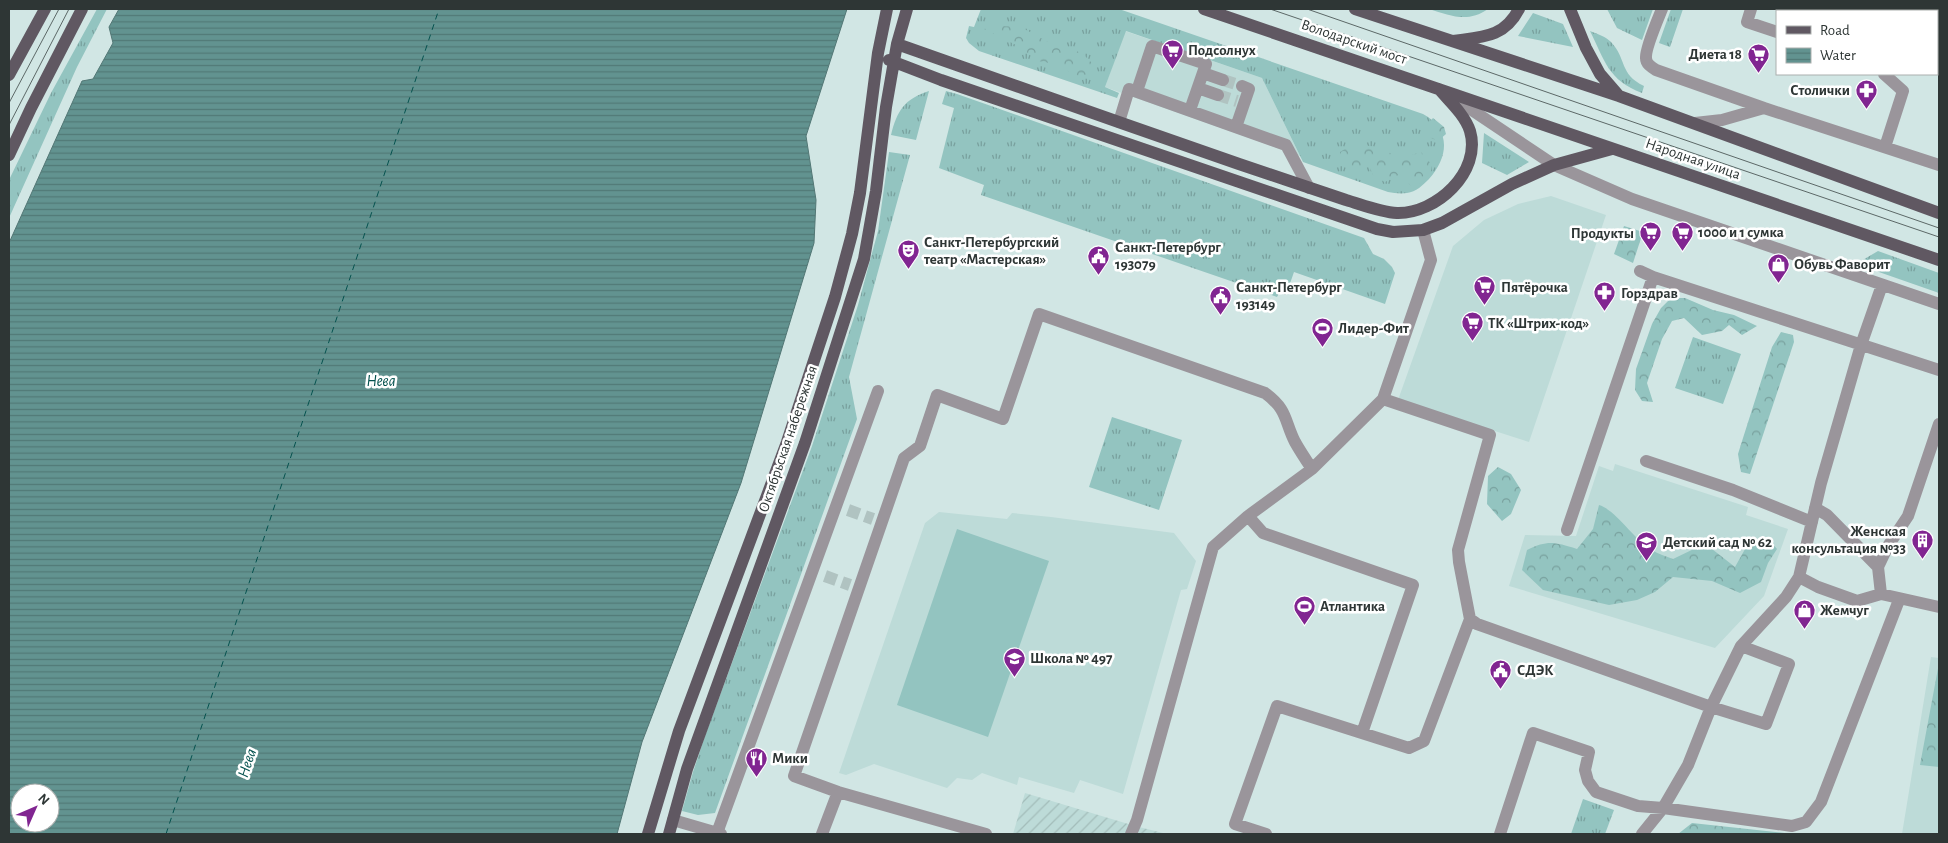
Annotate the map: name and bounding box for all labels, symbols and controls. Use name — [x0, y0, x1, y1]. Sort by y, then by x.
legend — [1776, 10, 1938, 75]
street label: Володарский мост — [1299, 17, 1409, 67]
text: Road — [1820, 23, 1850, 38]
supermarket icon: Подсолнух — [1160, 38, 1184, 69]
supermarket icon: Диета 18 — [1746, 42, 1770, 73]
place label: Подсолнух — [1188, 43, 1256, 58]
place label: Диета 18 — [1688, 47, 1742, 62]
text: Water — [1820, 48, 1856, 63]
pharmacy icon: Столички — [1854, 78, 1878, 109]
place label: Столички — [1790, 83, 1850, 98]
street label: Народная улица — [1644, 136, 1743, 182]
supermarket icon: 1000 и 1 сумка — [1670, 220, 1694, 251]
supermarket icon: Продукты — [1638, 221, 1662, 252]
place label: 1000 и 1 сумка — [1698, 225, 1784, 240]
place label: Продукты — [1571, 226, 1634, 241]
place label: Санкт-Петербургский театр «Мастерская» — [923, 235, 1059, 267]
theatre icon: Санкт-Петербургский театр «Мастерская» — [896, 239, 920, 270]
place label: Санкт-Петербург 193079 — [1115, 240, 1221, 272]
public building icon: Санкт-Петербург 193079 — [1087, 244, 1111, 275]
shop icon: Обувь Фаворит — [1766, 252, 1790, 283]
place label: Обувь Фаворит — [1794, 257, 1890, 272]
supermarket icon: Пятёрочка — [1473, 275, 1497, 306]
place label: Санкт-Петербург 193149 — [1236, 280, 1342, 312]
place label: Пятёрочка — [1501, 280, 1568, 295]
pharmacy icon: Горздрав — [1593, 281, 1617, 312]
public building icon: Санкт-Петербург 193149 — [1208, 284, 1232, 315]
place label: Горздрав — [1621, 286, 1678, 301]
supermarket icon: ТК «Штрих-код» — [1460, 311, 1484, 342]
sports icon: Лидер-Фит — [1310, 316, 1334, 347]
place label: ТК «Штрих-код» — [1488, 316, 1589, 331]
place label: Лидер-Фит — [1338, 321, 1409, 336]
street label: Октябрьская набережная — [756, 364, 820, 514]
water label: Нева — [366, 373, 396, 389]
place label: Женская консультация №33 — [1791, 524, 1906, 556]
building icon: Женская консультация №33 — [1910, 528, 1934, 559]
school or university icon: Детский сад № 62 — [1635, 530, 1659, 561]
place label: Детский сад № 62 — [1663, 535, 1772, 550]
sports icon: Атлантика — [1292, 594, 1316, 625]
shop icon: Жемчуг — [1792, 598, 1816, 629]
place label: Атлантика — [1320, 599, 1385, 614]
place label: Жемчуг — [1820, 603, 1869, 618]
school or university icon: Школа № 497 — [1002, 646, 1026, 677]
place label: Школа № 497 — [1030, 651, 1113, 666]
public building icon: СДЭК — [1489, 658, 1513, 689]
place label: СДЭК — [1517, 663, 1553, 678]
restaurant icon: Мики — [744, 746, 768, 777]
water label: Нева — [235, 747, 259, 779]
place label: Мики — [772, 751, 808, 766]
north arrow — [10, 783, 60, 833]
text: N — [35, 791, 52, 808]

